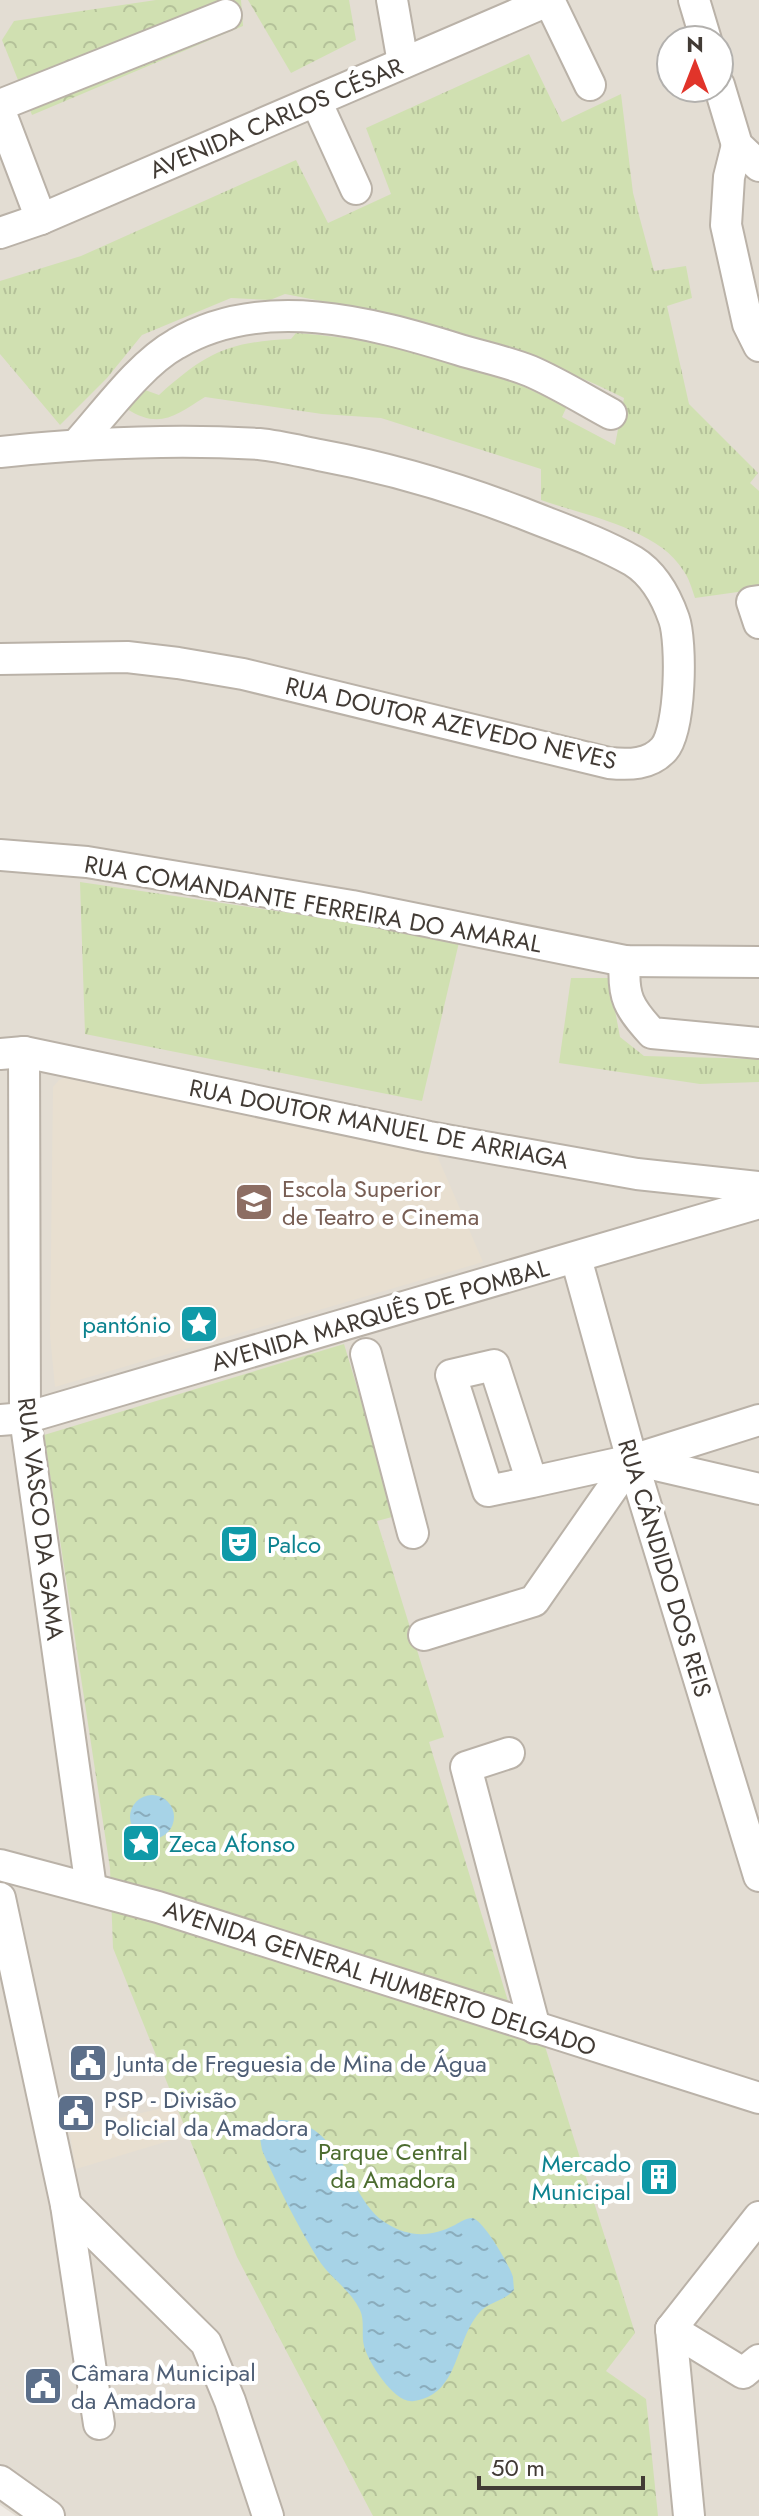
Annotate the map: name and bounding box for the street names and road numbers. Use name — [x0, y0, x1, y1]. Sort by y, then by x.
street label: AVENIDA CARLOS CÉSAR — [144, 48, 409, 187]
street label: RUA DOUTOR AZEVEDO NEVES — [282, 668, 620, 778]
street label: RUA COMANDANTE FERREIRA DO AMARAL — [82, 847, 545, 962]
street label: RUA DOUTOR MANUEL DE ARRIAGA — [186, 1070, 572, 1178]
street label: AVENIDA MARQUÊS DE POMBAL — [207, 1250, 553, 1380]
street label: RUA VASCO DA GAMA — [9, 1396, 73, 1642]
street label: RUA CÂNDIDO DOS REIS — [609, 1435, 721, 1701]
street label: AVENIDA GENERAL HUMBERTO DELGADO — [159, 1891, 601, 2065]

